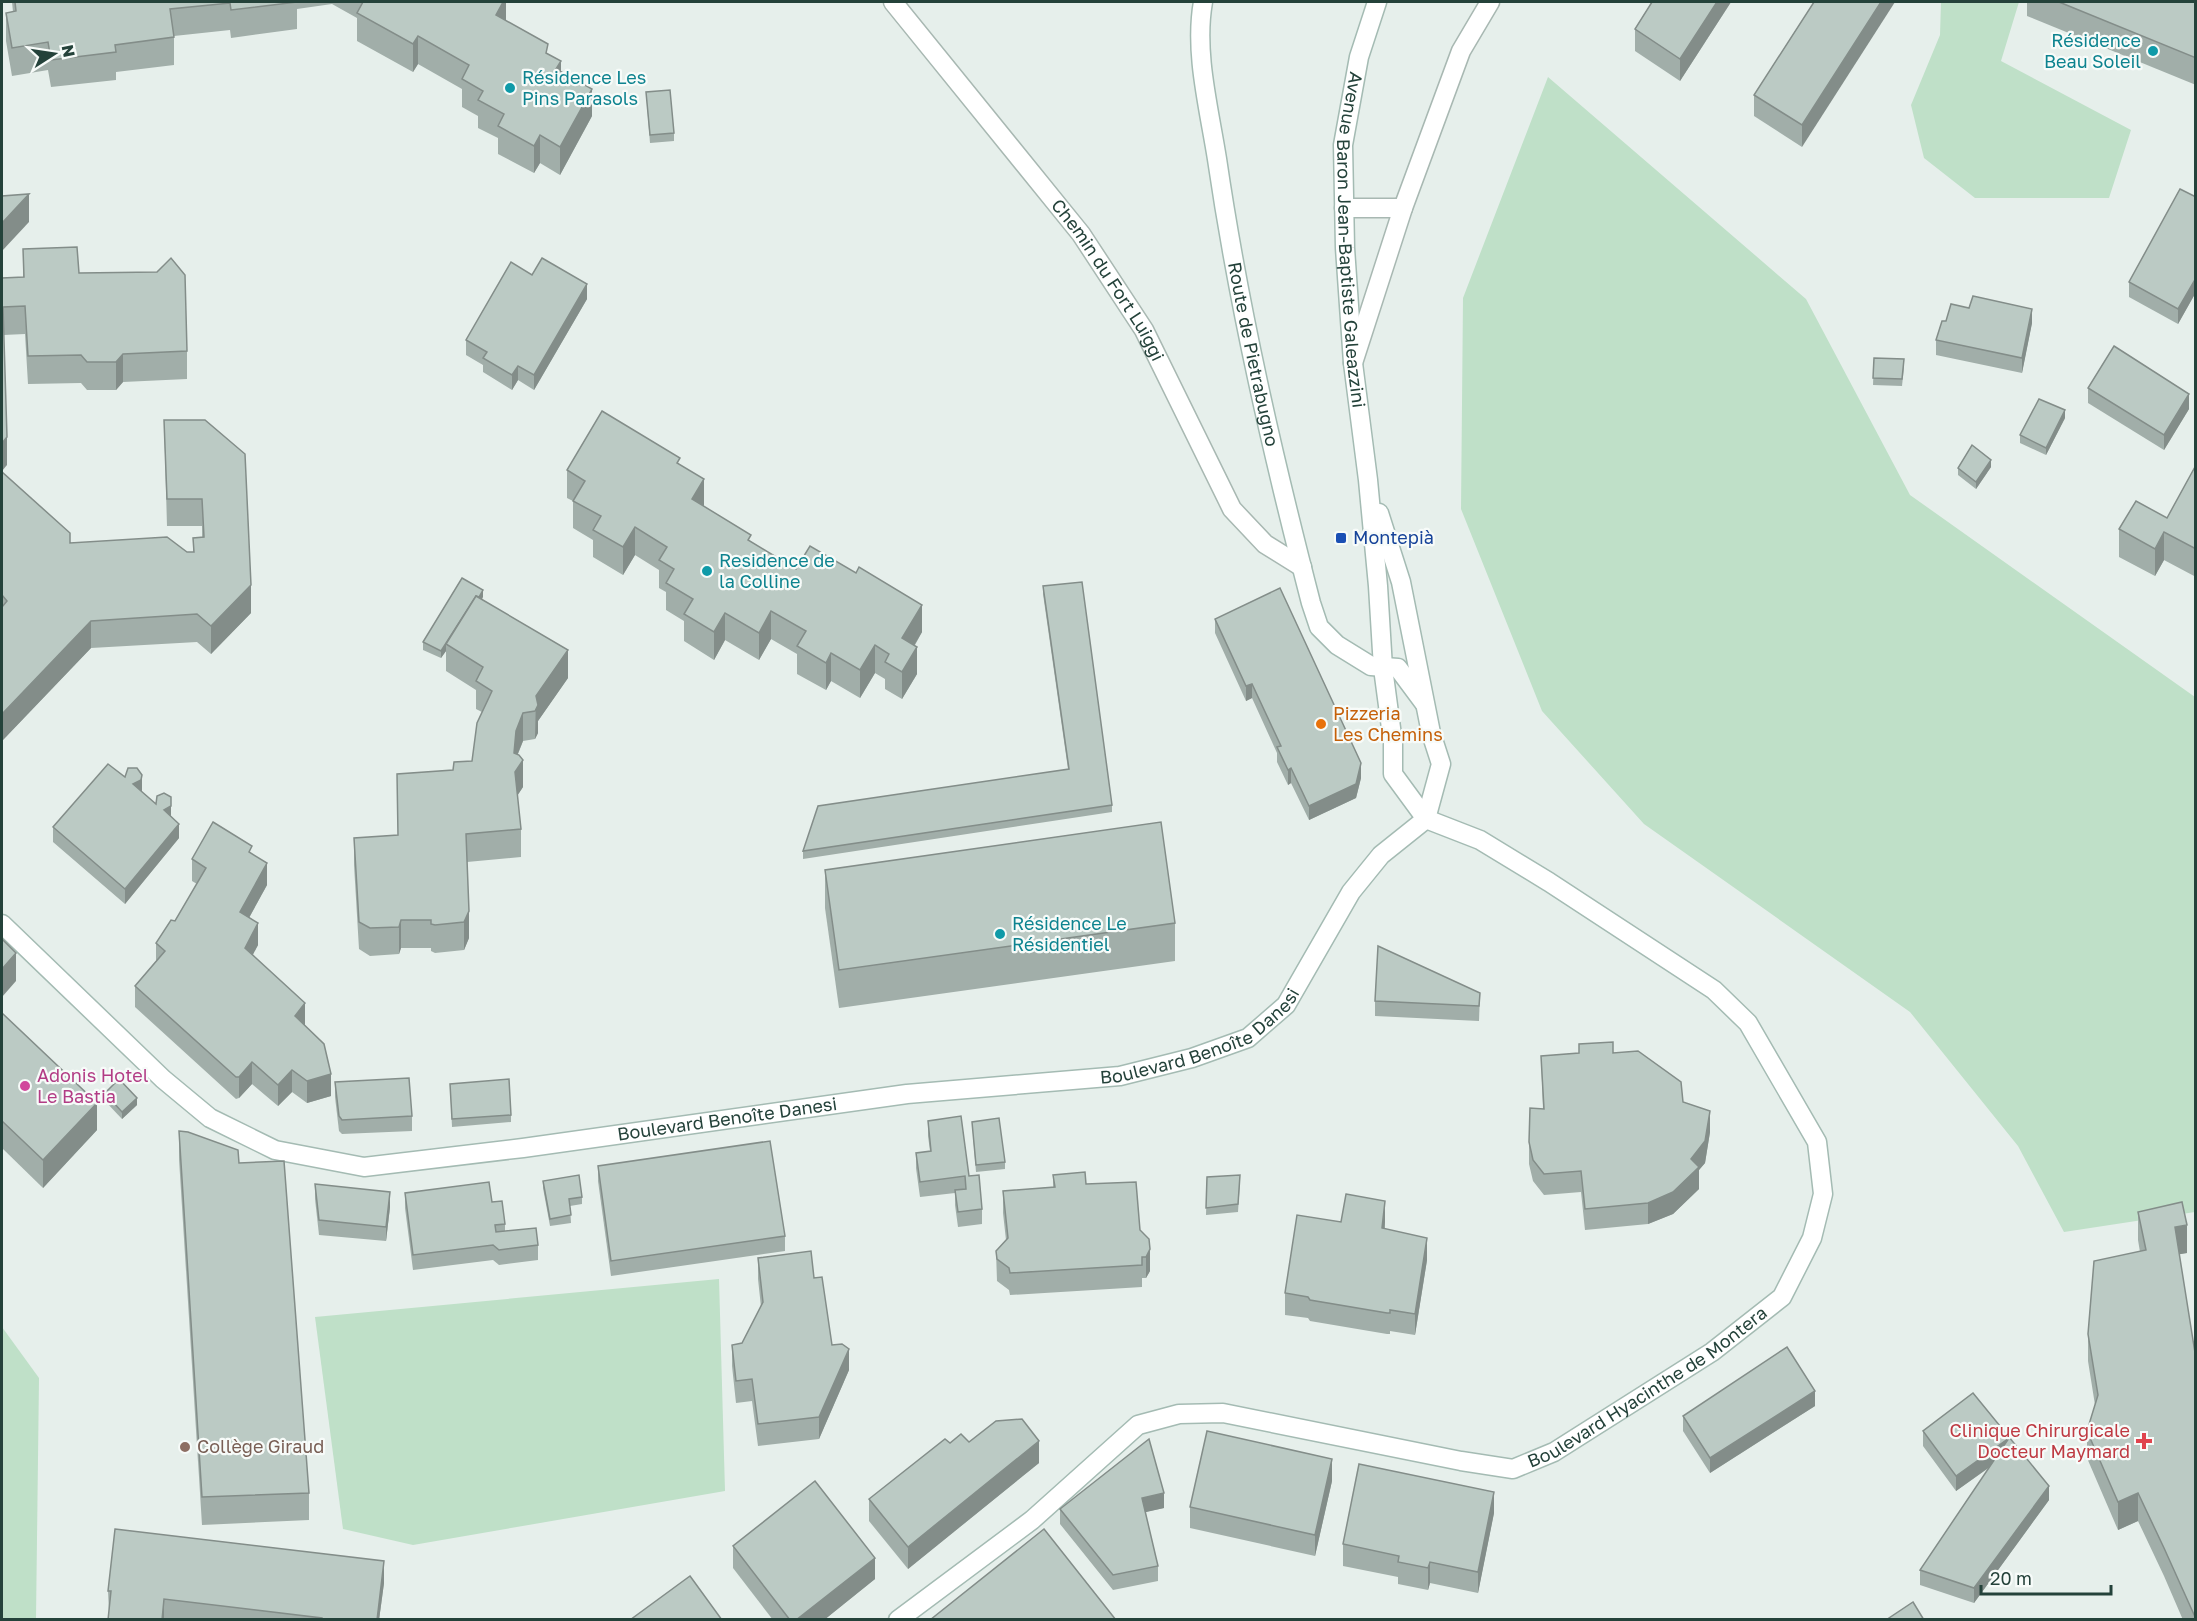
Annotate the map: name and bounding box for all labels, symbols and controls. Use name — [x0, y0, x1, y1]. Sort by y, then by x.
north arrow — [24, 24, 84, 84]
place label: Résidence Beau Soleil — [2044, 29, 2141, 72]
text: N — [58, 43, 80, 59]
marker: Résidence Beau Soleil — [2146, 44, 2160, 58]
place label: Résidence Les Pins Parasols — [522, 66, 646, 109]
street label: Avenue Baron Jean-Baptiste Galeazzini — [1333, 70, 1371, 409]
marker: Résidence Les Pins Parasols — [503, 81, 517, 95]
street label: Chemin du Fort Luiggi — [1047, 194, 1169, 364]
street label: Route de Pietrabugno — [1224, 260, 1284, 449]
place label: Montepià — [1353, 526, 1434, 548]
marker: Montepià — [1334, 531, 1348, 545]
place label: Residence de la Colline — [719, 549, 835, 592]
marker: Residence de la Colline — [700, 564, 714, 578]
place label: Pizzeria Les Chemins — [1333, 702, 1443, 745]
marker: Pizzeria Les Chemins — [1314, 717, 1328, 731]
place label: Résidence Le Résidentiel — [1012, 912, 1127, 955]
marker: Résidence Le Résidentiel — [993, 927, 1007, 941]
street label: Boulevard Benoîte Danesi — [1099, 984, 1303, 1088]
place label: Adonis Hotel Le Bastia — [37, 1064, 149, 1107]
marker: Adonis Hotel Le Bastia — [18, 1079, 32, 1093]
street label: Boulevard Benoîte Danesi — [616, 1092, 838, 1145]
street label: Boulevard Hyacinthe de Montera — [1524, 1301, 1771, 1472]
place label: Clinique Chirurgicale Docteur Maymard — [1950, 1419, 2130, 1462]
marker: Clinique Chirurgicale Docteur Maymard — [2135, 1432, 2153, 1450]
place label: Collège Giraud — [197, 1435, 324, 1457]
marker: Collège Giraud — [178, 1440, 192, 1454]
scale bar — [1981, 1558, 2112, 1596]
text: 20 m — [1990, 1567, 2032, 1589]

